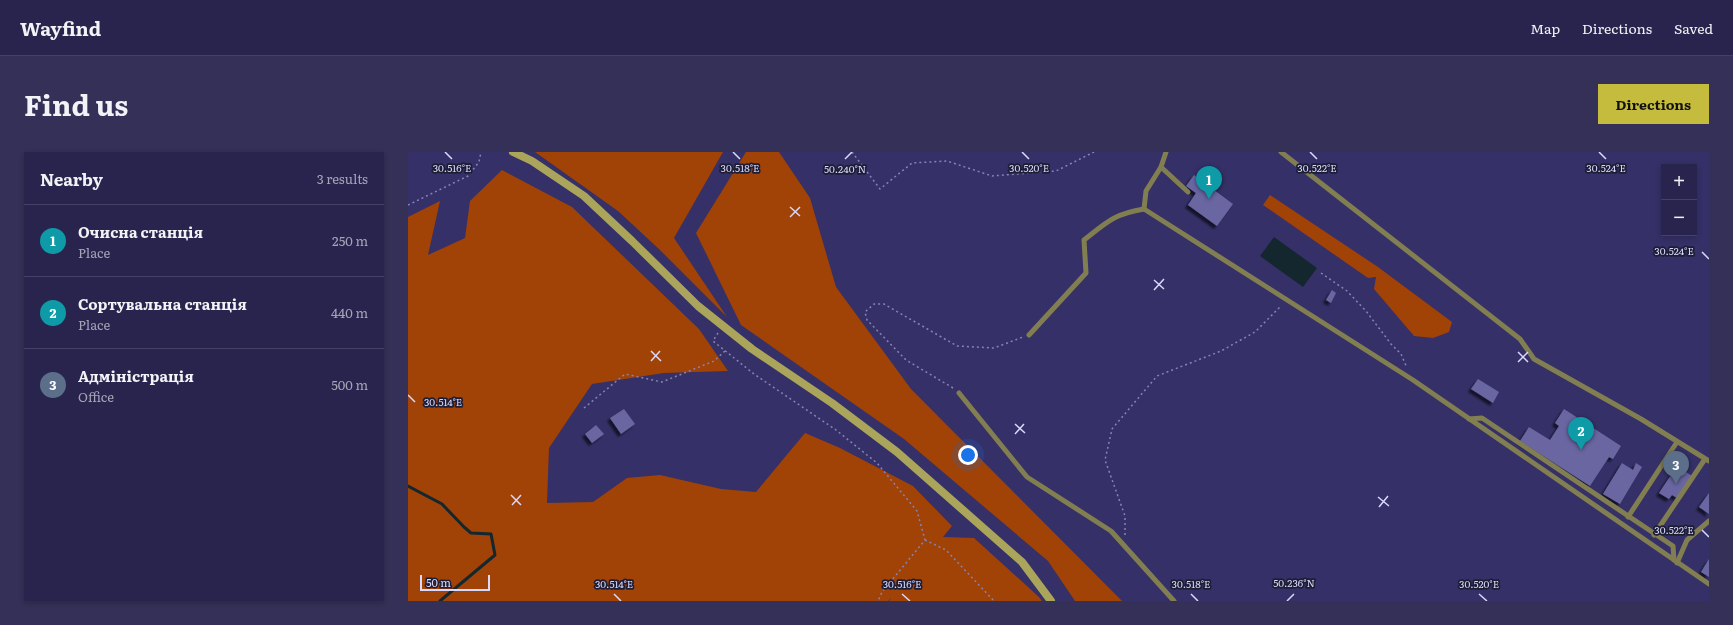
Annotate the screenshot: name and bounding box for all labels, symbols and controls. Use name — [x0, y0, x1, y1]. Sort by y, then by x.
text: Wayfind — [20, 14, 101, 42]
text: Map — [1530, 18, 1560, 38]
text: Directions — [1582, 18, 1652, 38]
text: Saved — [1674, 18, 1713, 38]
text: Find us — [24, 83, 128, 125]
button: Directions — [1598, 84, 1709, 124]
text: 30.516°E — [433, 160, 471, 175]
text: 30.518°E — [721, 160, 759, 175]
text: 30.520°E — [1009, 160, 1049, 175]
text: 30.522°E — [1297, 160, 1337, 175]
text: 30.524°E — [1586, 160, 1626, 175]
text: 50.240°N — [824, 161, 866, 176]
map controls — [1661, 164, 1697, 236]
button: + — [1661, 164, 1697, 200]
text: Nearby — [40, 166, 103, 191]
pin: 1 — [1196, 166, 1222, 199]
text: 3 results — [317, 169, 368, 188]
button: − — [1661, 200, 1697, 236]
text: Очисна станція — [78, 220, 203, 243]
text: 1 — [50, 231, 56, 250]
text: 250 m — [332, 231, 368, 250]
text: Place — [78, 243, 110, 262]
text: 30.524°E — [1654, 243, 1694, 258]
text: Сортувальна станція — [78, 292, 247, 315]
text: 2 — [50, 303, 56, 322]
text: 440 m — [331, 303, 368, 322]
text: Place — [78, 315, 110, 334]
text: Адміністрація — [78, 364, 194, 387]
text: 3 — [49, 375, 57, 394]
text: 500 m — [331, 375, 368, 394]
text: Office — [78, 387, 114, 406]
text: 30.514°E — [424, 394, 462, 409]
pin: 2 — [1568, 417, 1594, 450]
your location — [958, 445, 978, 465]
pin: 3 — [1663, 451, 1689, 484]
text: 30.522°E — [1654, 522, 1694, 537]
scale bar — [420, 573, 490, 592]
text: 50 m — [426, 574, 451, 590]
text: 50.236°N — [1273, 575, 1315, 590]
text: 30.514°E — [595, 576, 633, 591]
text: 30.516°E — [883, 576, 921, 591]
text: 30.518°E — [1172, 576, 1210, 591]
text: 30.520°E — [1459, 576, 1499, 591]

